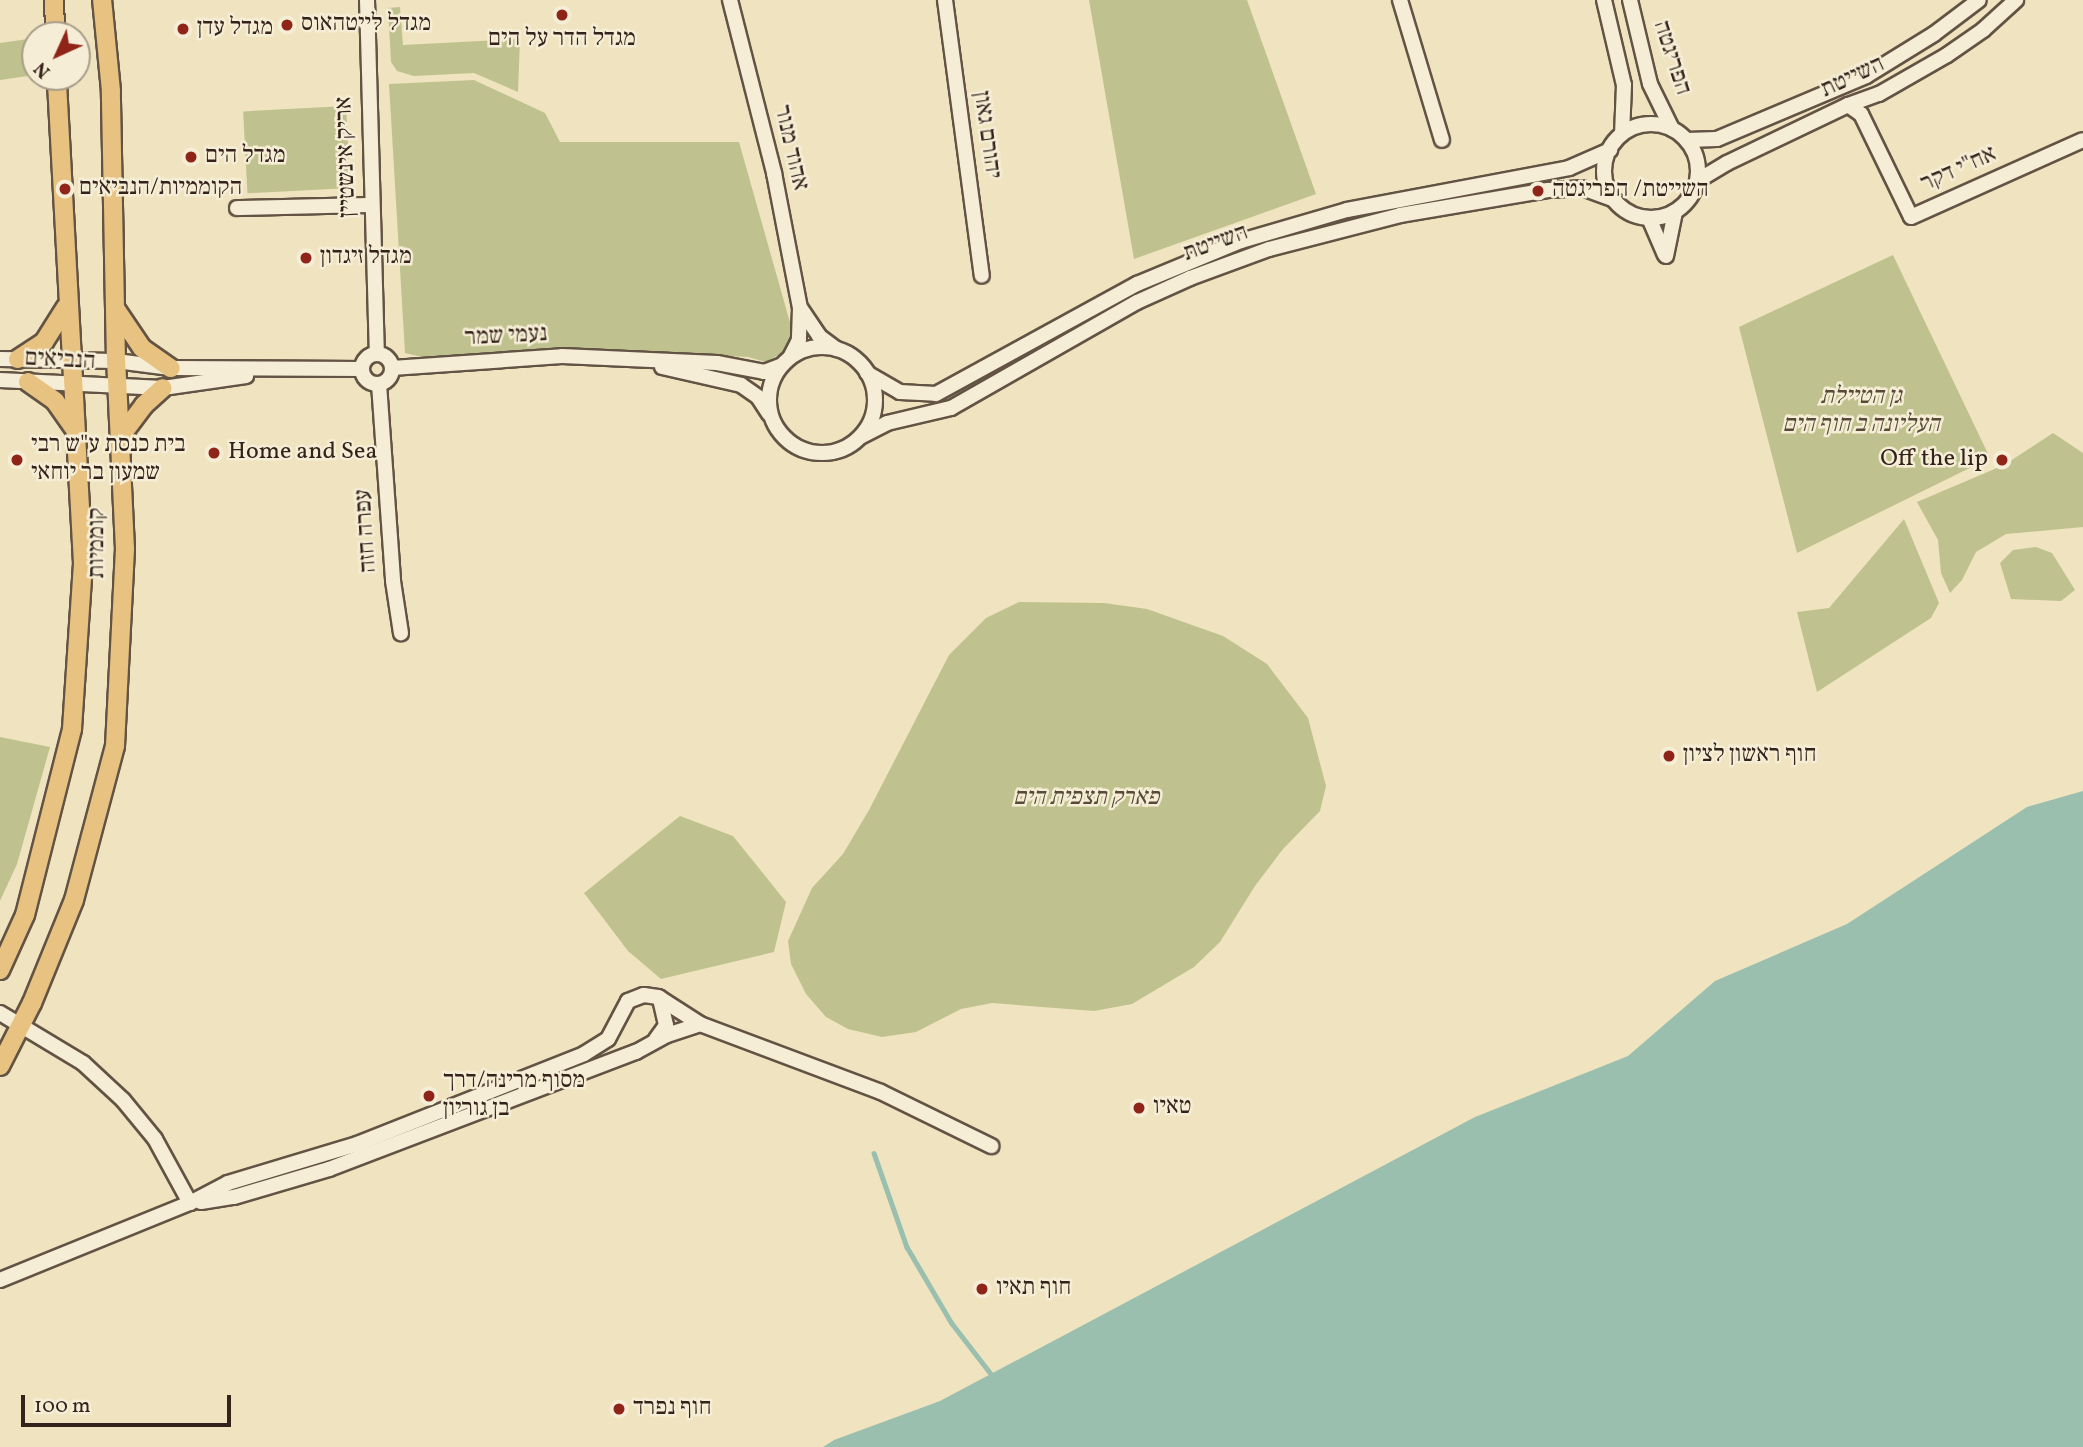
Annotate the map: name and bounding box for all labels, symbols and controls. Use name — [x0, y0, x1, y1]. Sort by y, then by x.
marker: מגדל הדר על הים — [554, 7, 570, 23]
place label: מגדל לייטהאוס — [301, 11, 431, 39]
place label: מגדל עדן — [197, 15, 273, 43]
marker: מגדל לייטהאוס — [279, 17, 295, 33]
street label: הפריגטה — [1646, 17, 1696, 99]
north arrow — [21, 21, 91, 91]
marker: מגדל עדן — [175, 21, 191, 37]
place label: מגדל הדר על הים — [488, 26, 636, 54]
street label: השייטת — [1817, 51, 1889, 105]
text: N — [29, 55, 57, 84]
street label: יהורם גאון — [966, 89, 1006, 181]
street label: אריק אינשטיין — [330, 96, 364, 218]
street label: אהוד מנור — [766, 103, 814, 193]
street label: אח"י דקר — [1917, 141, 2001, 199]
place label: מגדל הים — [205, 143, 286, 171]
marker: מגדל הים — [183, 149, 199, 165]
place label: הקוממיות/הנביאים — [79, 175, 242, 203]
place label: השייטת/ הפריגטה — [1552, 177, 1709, 205]
marker: הקוממיות/הנביאים — [57, 181, 73, 197]
marker: השייטת/ הפריגטה — [1530, 183, 1546, 199]
street label: השייטת — [1180, 219, 1252, 269]
place label: מגדל זיגדון — [320, 244, 412, 272]
marker: מגדל זיגדון — [298, 250, 314, 266]
street label: נעמי שמר — [464, 320, 548, 354]
street label: הנביאים — [24, 345, 96, 377]
park label: גן הטיילת העליונה ב חוף הים — [1782, 384, 1940, 440]
place label: בית כנסת ע"ש רבי שמעון בר יוחאי — [31, 432, 186, 488]
place label: Home and Sea — [228, 439, 377, 467]
marker: Home and Sea — [206, 445, 222, 461]
place label: Off the lip — [1883, 446, 1988, 474]
marker: בית כנסת ע"ש רבי שמעון בר יוחאי — [9, 452, 25, 468]
marker: Off the lip — [1994, 452, 2010, 468]
street label: עפרה חזה — [350, 488, 384, 574]
street label: קוממיות — [84, 508, 112, 578]
place label: חוף ראשון לציון — [1683, 742, 1816, 770]
marker: חוף ראשון לציון — [1661, 748, 1677, 764]
park label: פארק תצפית הים — [1013, 785, 1159, 813]
place label: מסוף מרינה/דרך בן גוריון — [443, 1068, 585, 1124]
marker: מסוף מרינה/דרך בן גוריון — [421, 1088, 437, 1104]
place label: טאיו — [1153, 1094, 1191, 1122]
marker: טאיו — [1131, 1100, 1147, 1116]
place label: חוף תאיו — [996, 1275, 1071, 1303]
marker: חוף תאיו — [974, 1281, 990, 1297]
scale bar — [24, 1380, 234, 1424]
text: 100 m — [34, 1392, 91, 1421]
place label: חוף נפרד — [633, 1395, 712, 1423]
marker: חוף נפרד — [611, 1401, 627, 1417]

